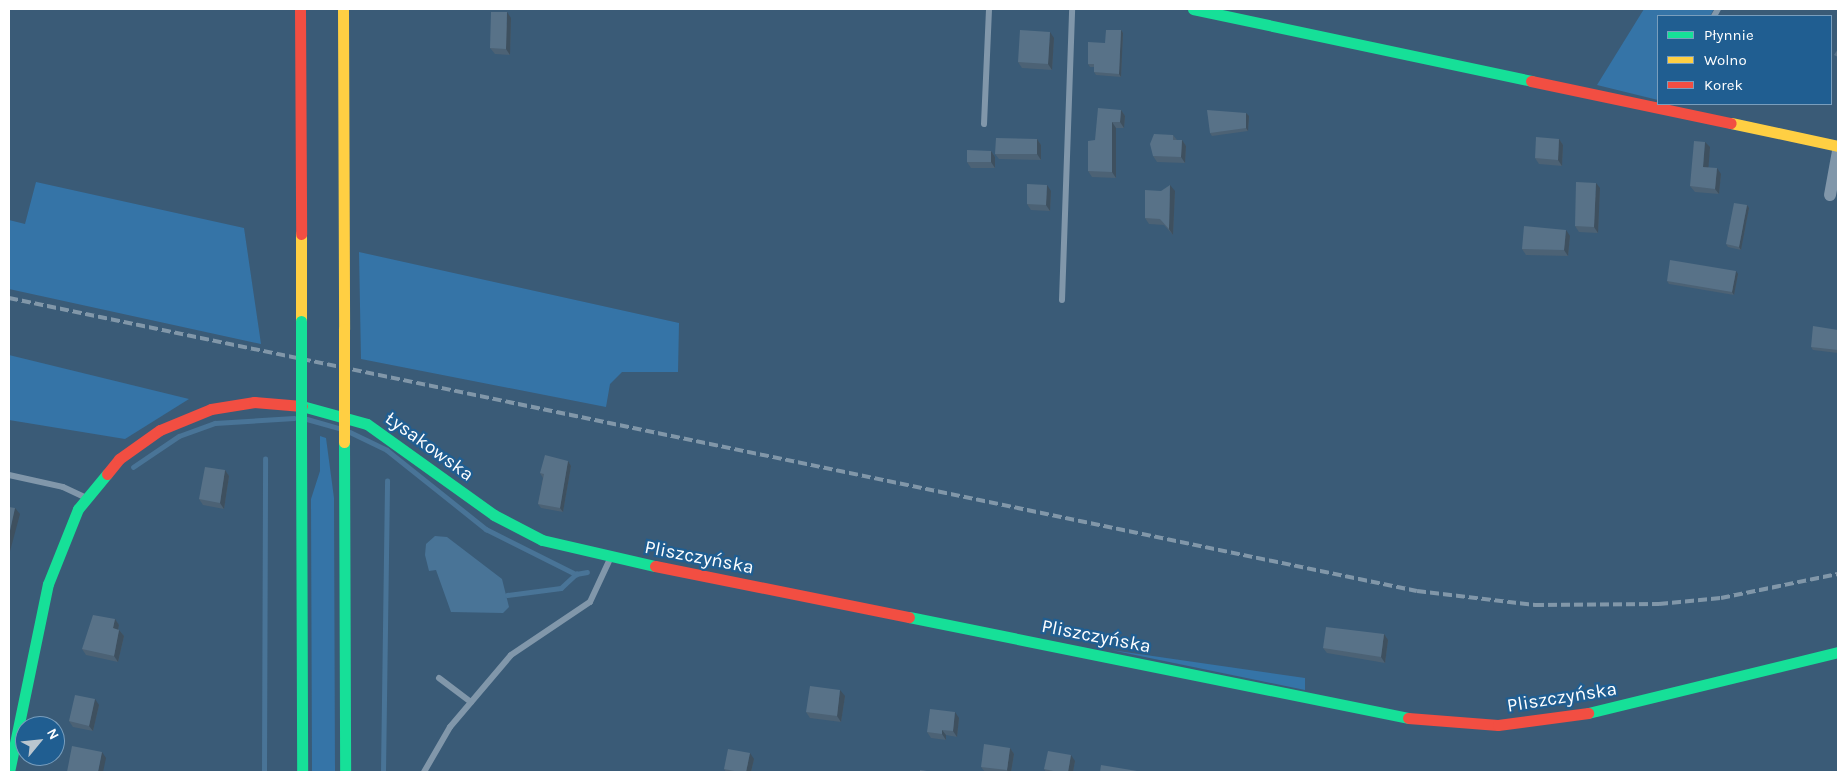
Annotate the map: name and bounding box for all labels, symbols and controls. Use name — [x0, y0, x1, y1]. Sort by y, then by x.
legend — [1657, 15, 1832, 105]
text: Płynnie — [1704, 26, 1754, 44]
text: Wolno — [1704, 51, 1747, 69]
text: Korek — [1704, 76, 1743, 94]
street label: Łysakowska — [380, 407, 478, 487]
street label: Pliszczyńska — [642, 536, 756, 580]
street label: Pliszczyńska — [1039, 615, 1153, 659]
street label: Pliszczyńska — [1506, 678, 1618, 718]
north arrow — [15, 716, 65, 766]
text: N — [43, 726, 63, 743]

